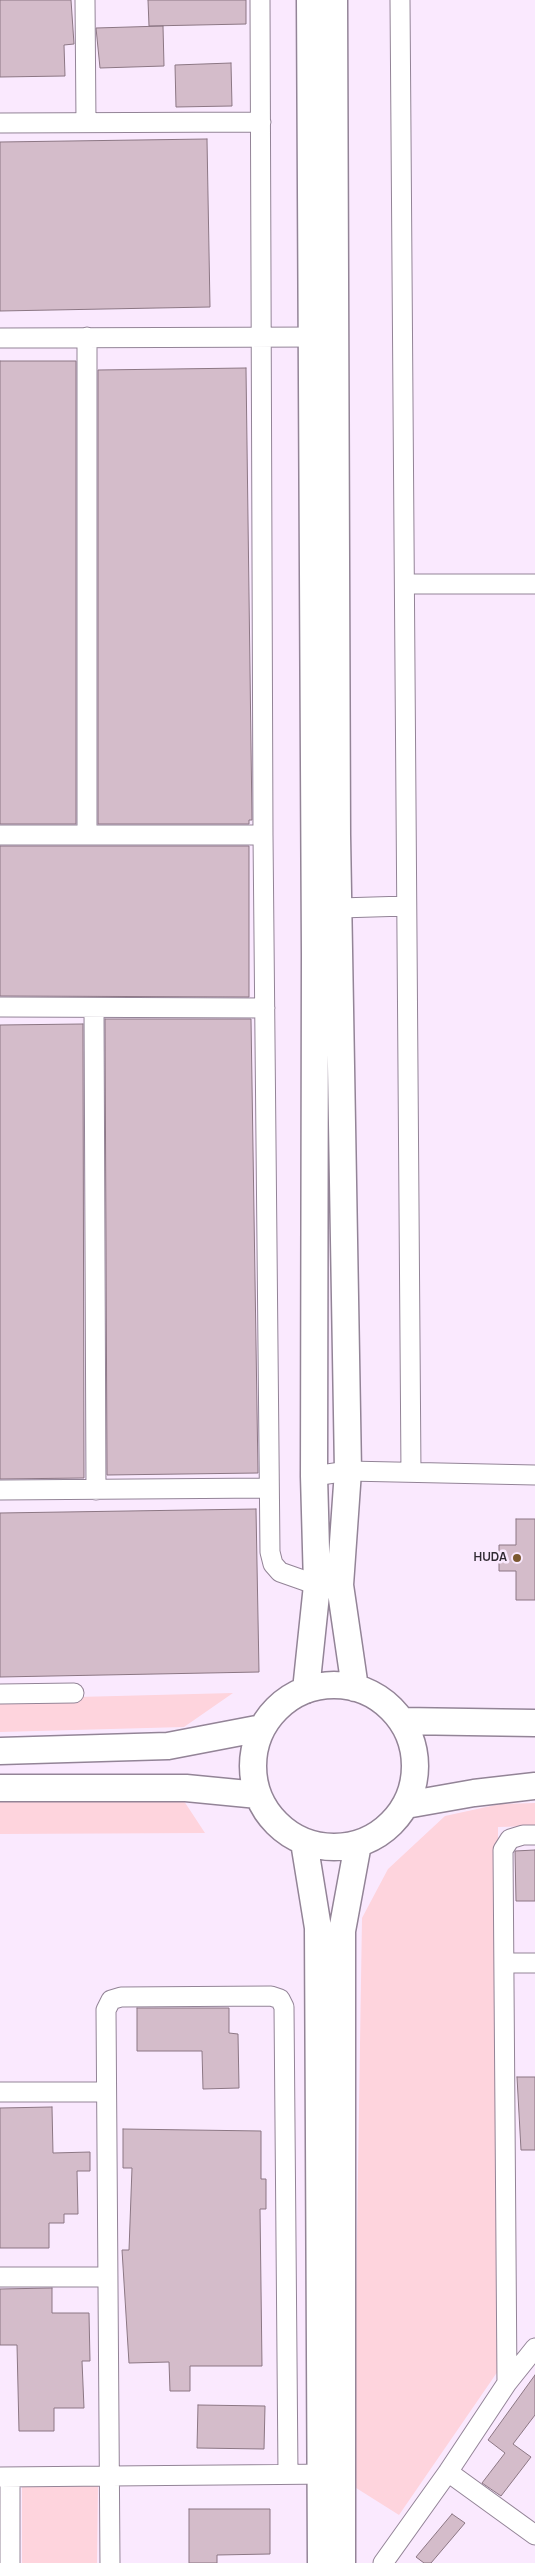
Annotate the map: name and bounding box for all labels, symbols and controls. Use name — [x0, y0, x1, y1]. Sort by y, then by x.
place label: HUDA — [473, 1551, 507, 1565]
marker: HUDA — [511, 1552, 523, 1564]

